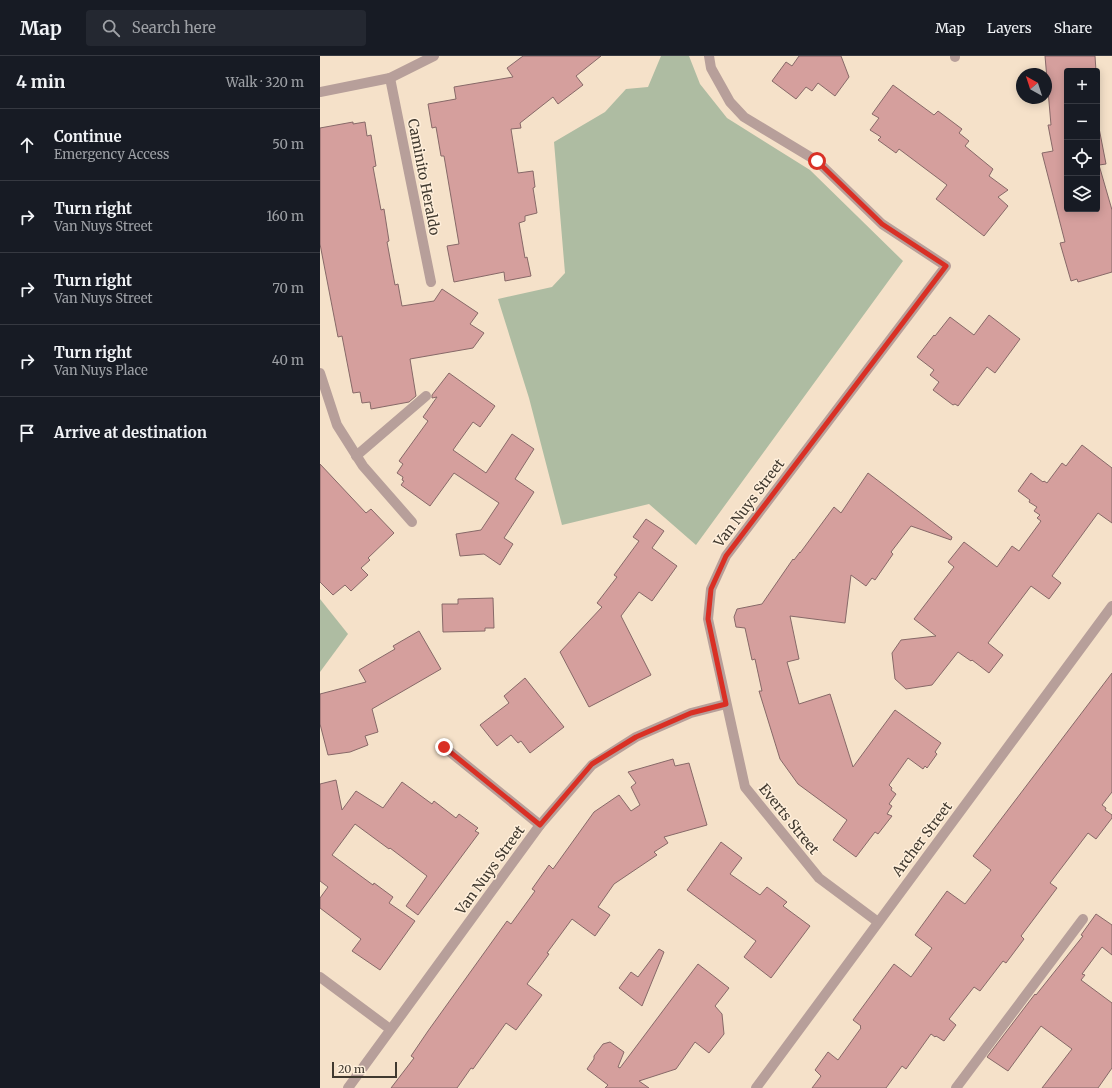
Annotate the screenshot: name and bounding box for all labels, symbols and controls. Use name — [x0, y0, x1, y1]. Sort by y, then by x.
search box — [86, 10, 366, 46]
text: Map — [20, 16, 62, 40]
icon: search — [100, 17, 122, 39]
text: Search here — [132, 18, 216, 37]
text: Map — [935, 19, 965, 37]
text: Layers — [987, 19, 1032, 37]
text: Share — [1054, 19, 1092, 37]
north arrow — [1016, 68, 1052, 104]
map controls — [1064, 68, 1100, 212]
button: + — [1064, 68, 1100, 104]
text: 4 min — [16, 71, 65, 93]
text: Walk · 320 m — [226, 74, 304, 91]
button: − — [1064, 104, 1100, 140]
street label: Caminito Heraldo — [404, 117, 444, 237]
text: Continue — [54, 127, 122, 146]
icon: ahead — [16, 134, 38, 156]
text: 50 m — [272, 136, 304, 153]
button: locate — [1064, 140, 1100, 176]
text: Emergency Access — [54, 146, 169, 163]
route start — [808, 152, 826, 170]
button: layers — [1064, 176, 1100, 212]
text: Turn right — [54, 199, 132, 218]
icon: right — [16, 206, 38, 228]
text: 160 m — [266, 208, 304, 225]
text: Van Nuys Street — [54, 218, 153, 235]
text: Turn right — [54, 271, 132, 290]
icon: right — [16, 278, 38, 300]
text: 70 m — [273, 280, 304, 297]
text: Van Nuys Street — [54, 290, 153, 307]
text: Turn right — [54, 343, 132, 362]
icon: right — [16, 350, 38, 372]
text: 40 m — [272, 352, 304, 369]
text: Van Nuys Place — [54, 362, 148, 379]
icon: arrive — [16, 422, 38, 444]
text: Arrive at destination — [54, 423, 207, 442]
street label: Van Nuys Street — [709, 455, 788, 552]
route end — [435, 738, 453, 756]
street label: Everts Street — [755, 780, 823, 858]
street label: Archer Street — [887, 798, 956, 881]
street label: Van Nuys Street — [451, 821, 529, 919]
scale bar — [332, 1060, 397, 1079]
text: 20 m — [338, 1062, 365, 1076]

